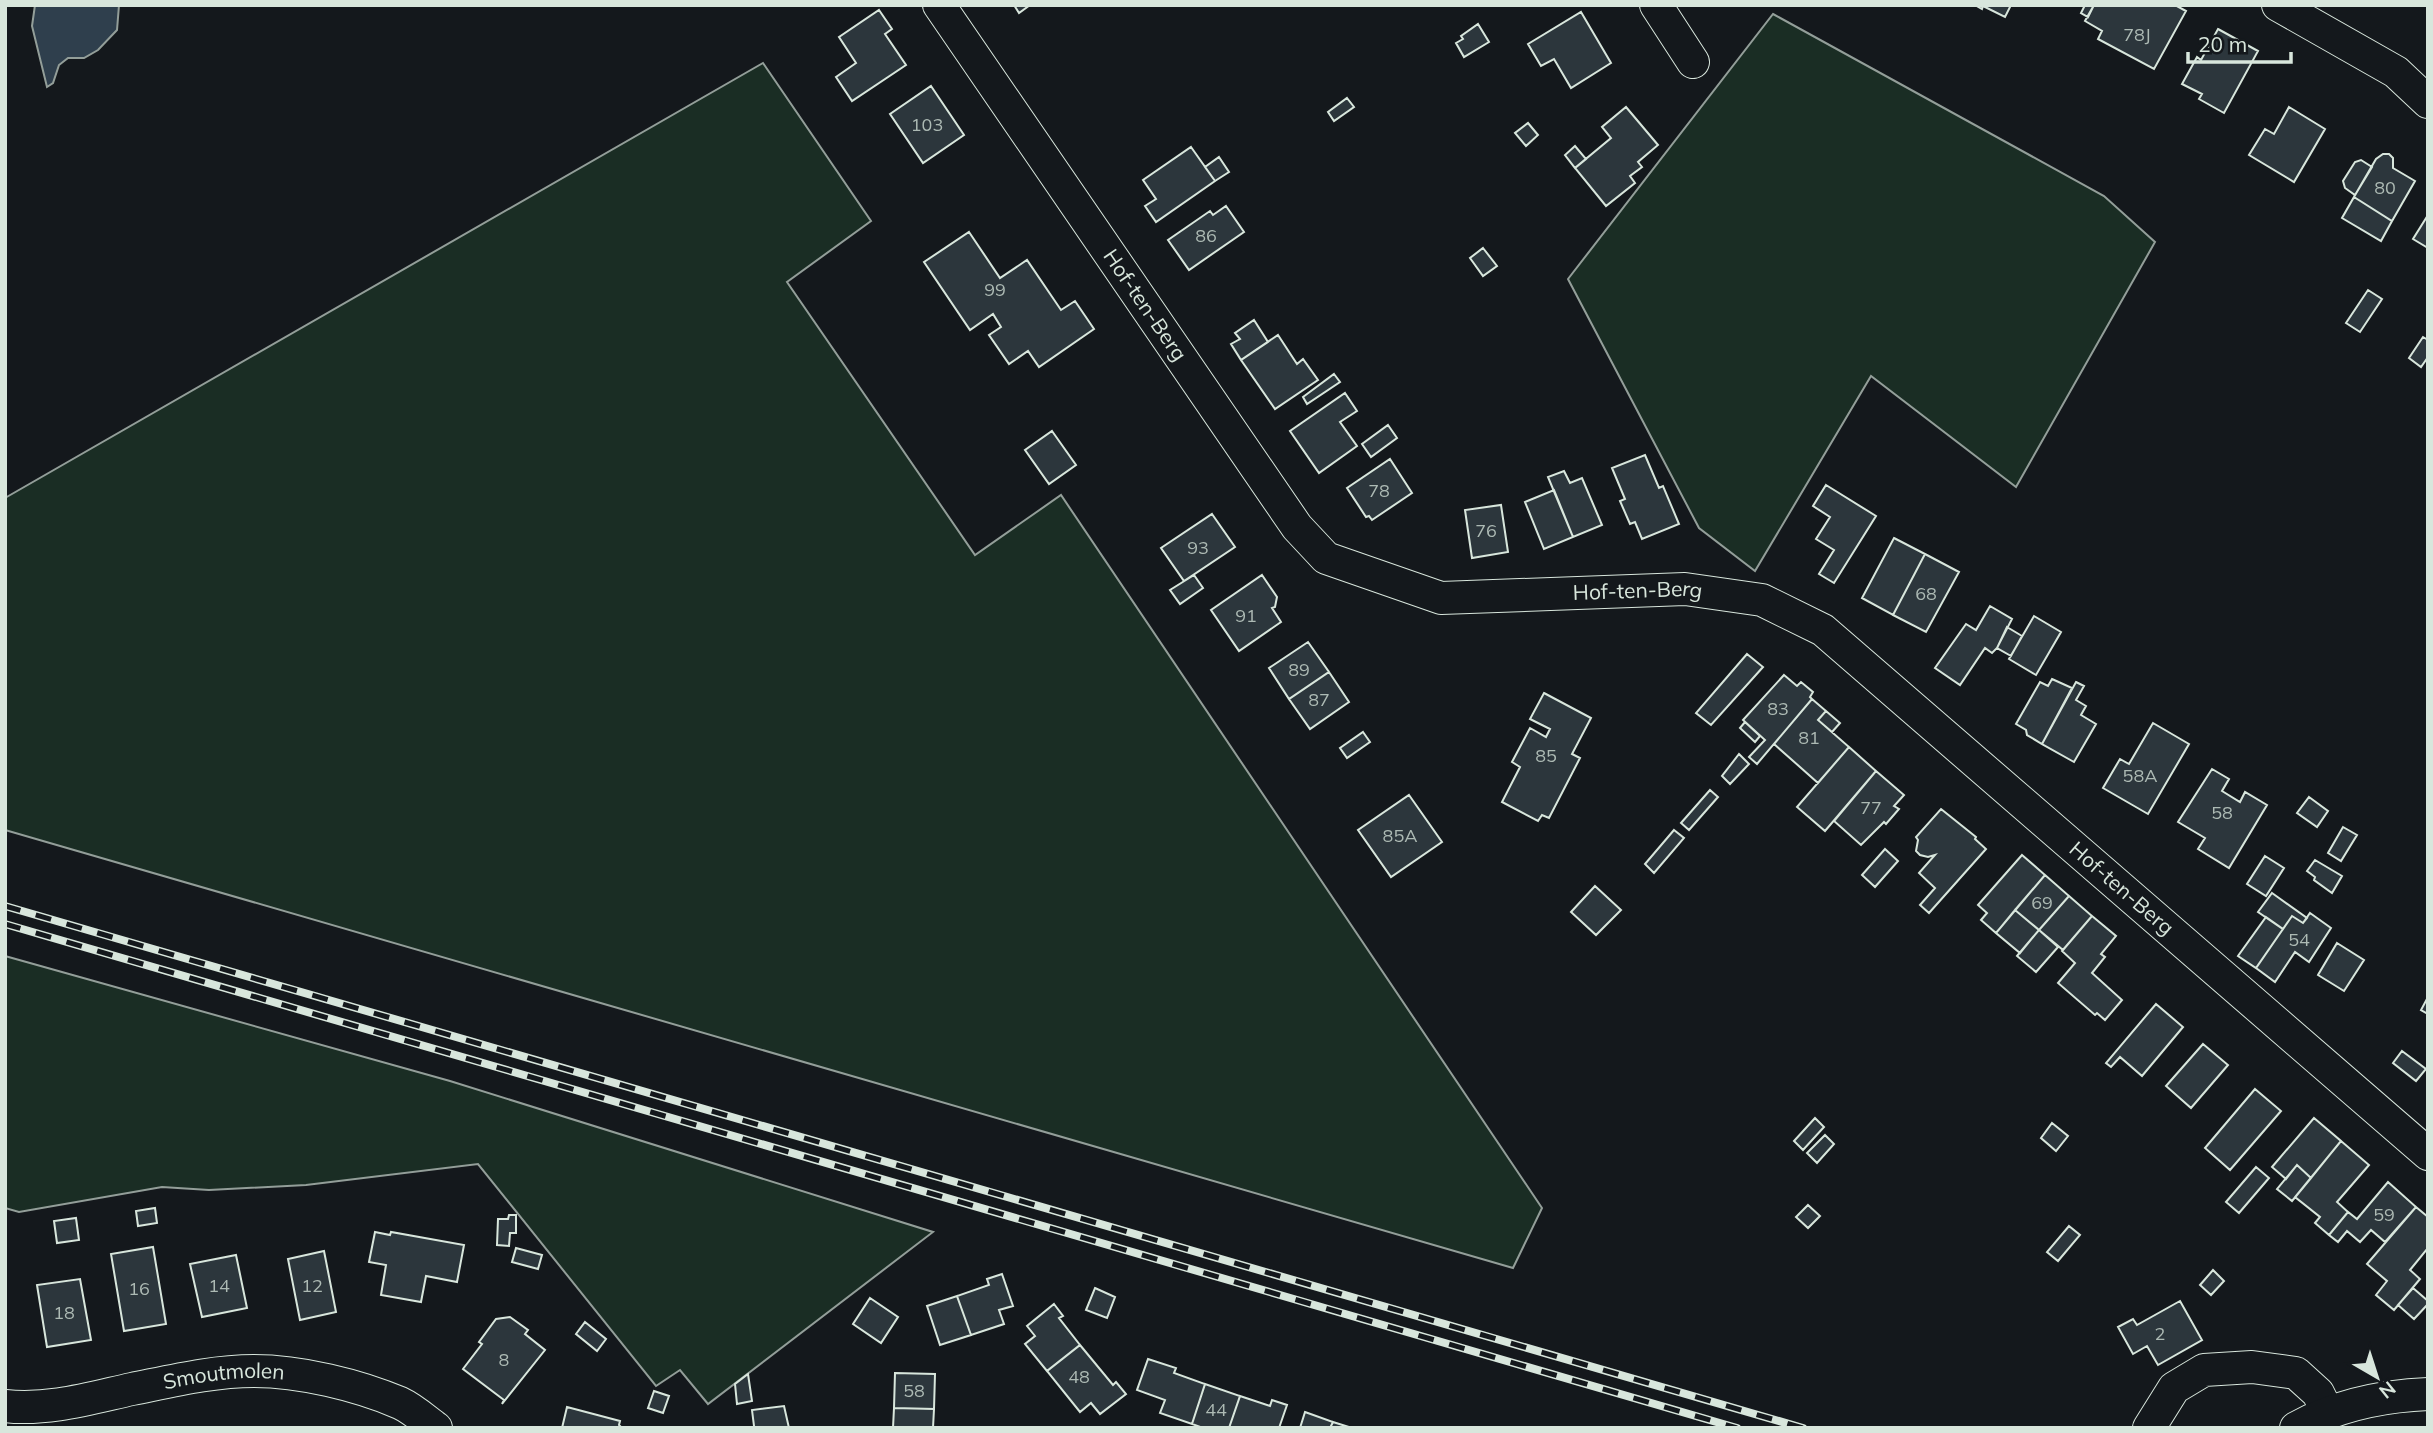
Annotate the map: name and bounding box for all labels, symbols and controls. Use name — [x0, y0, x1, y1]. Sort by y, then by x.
scale bar — [2188, 21, 2291, 65]
house number: 78J — [2123, 23, 2151, 46]
text: 20 m — [2198, 31, 2247, 57]
house number: 103 — [911, 113, 943, 136]
house number: 80 — [2374, 176, 2396, 199]
house number: 86 — [1195, 224, 1217, 247]
street label: Hof-ten-Berg — [1098, 244, 1193, 365]
house number: 99 — [984, 278, 1006, 301]
house number: 78 — [1368, 479, 1390, 502]
house number: 76 — [1475, 519, 1497, 542]
house number: 93 — [1187, 536, 1209, 559]
street label: Hof-ten-Berg — [1572, 575, 1704, 605]
house number: 68 — [1915, 582, 1937, 605]
house number: 91 — [1235, 604, 1257, 627]
house number: 89 — [1288, 658, 1310, 681]
house number: 87 — [1308, 688, 1330, 711]
house number: 83 — [1767, 697, 1789, 720]
house number: 81 — [1798, 726, 1820, 749]
house number: 85 — [1535, 744, 1557, 767]
house number: 58A — [2123, 764, 2157, 787]
house number: 77 — [1860, 796, 1882, 819]
house number: 58 — [2211, 801, 2233, 824]
house number: 85A — [1383, 824, 1417, 847]
street label: Hof-ten-Berg — [2065, 835, 2180, 940]
house number: 69 — [2031, 891, 2053, 914]
house number: 54 — [2288, 928, 2310, 951]
house number: 59 — [2373, 1203, 2395, 1226]
house number: 14 — [208, 1274, 230, 1297]
house number: 12 — [301, 1274, 323, 1297]
house number: 16 — [128, 1277, 150, 1300]
house number: 18 — [53, 1301, 75, 1324]
house number: 2 — [2155, 1322, 2165, 1345]
north arrow — [2342, 1342, 2412, 1412]
house number: 8 — [499, 1348, 509, 1371]
street label: Smoutmolen — [161, 1357, 286, 1394]
house number: 48 — [1068, 1365, 1090, 1388]
text: N — [2375, 1376, 2401, 1404]
house number: 58 — [903, 1379, 925, 1402]
house number: 44 — [1205, 1398, 1227, 1421]

